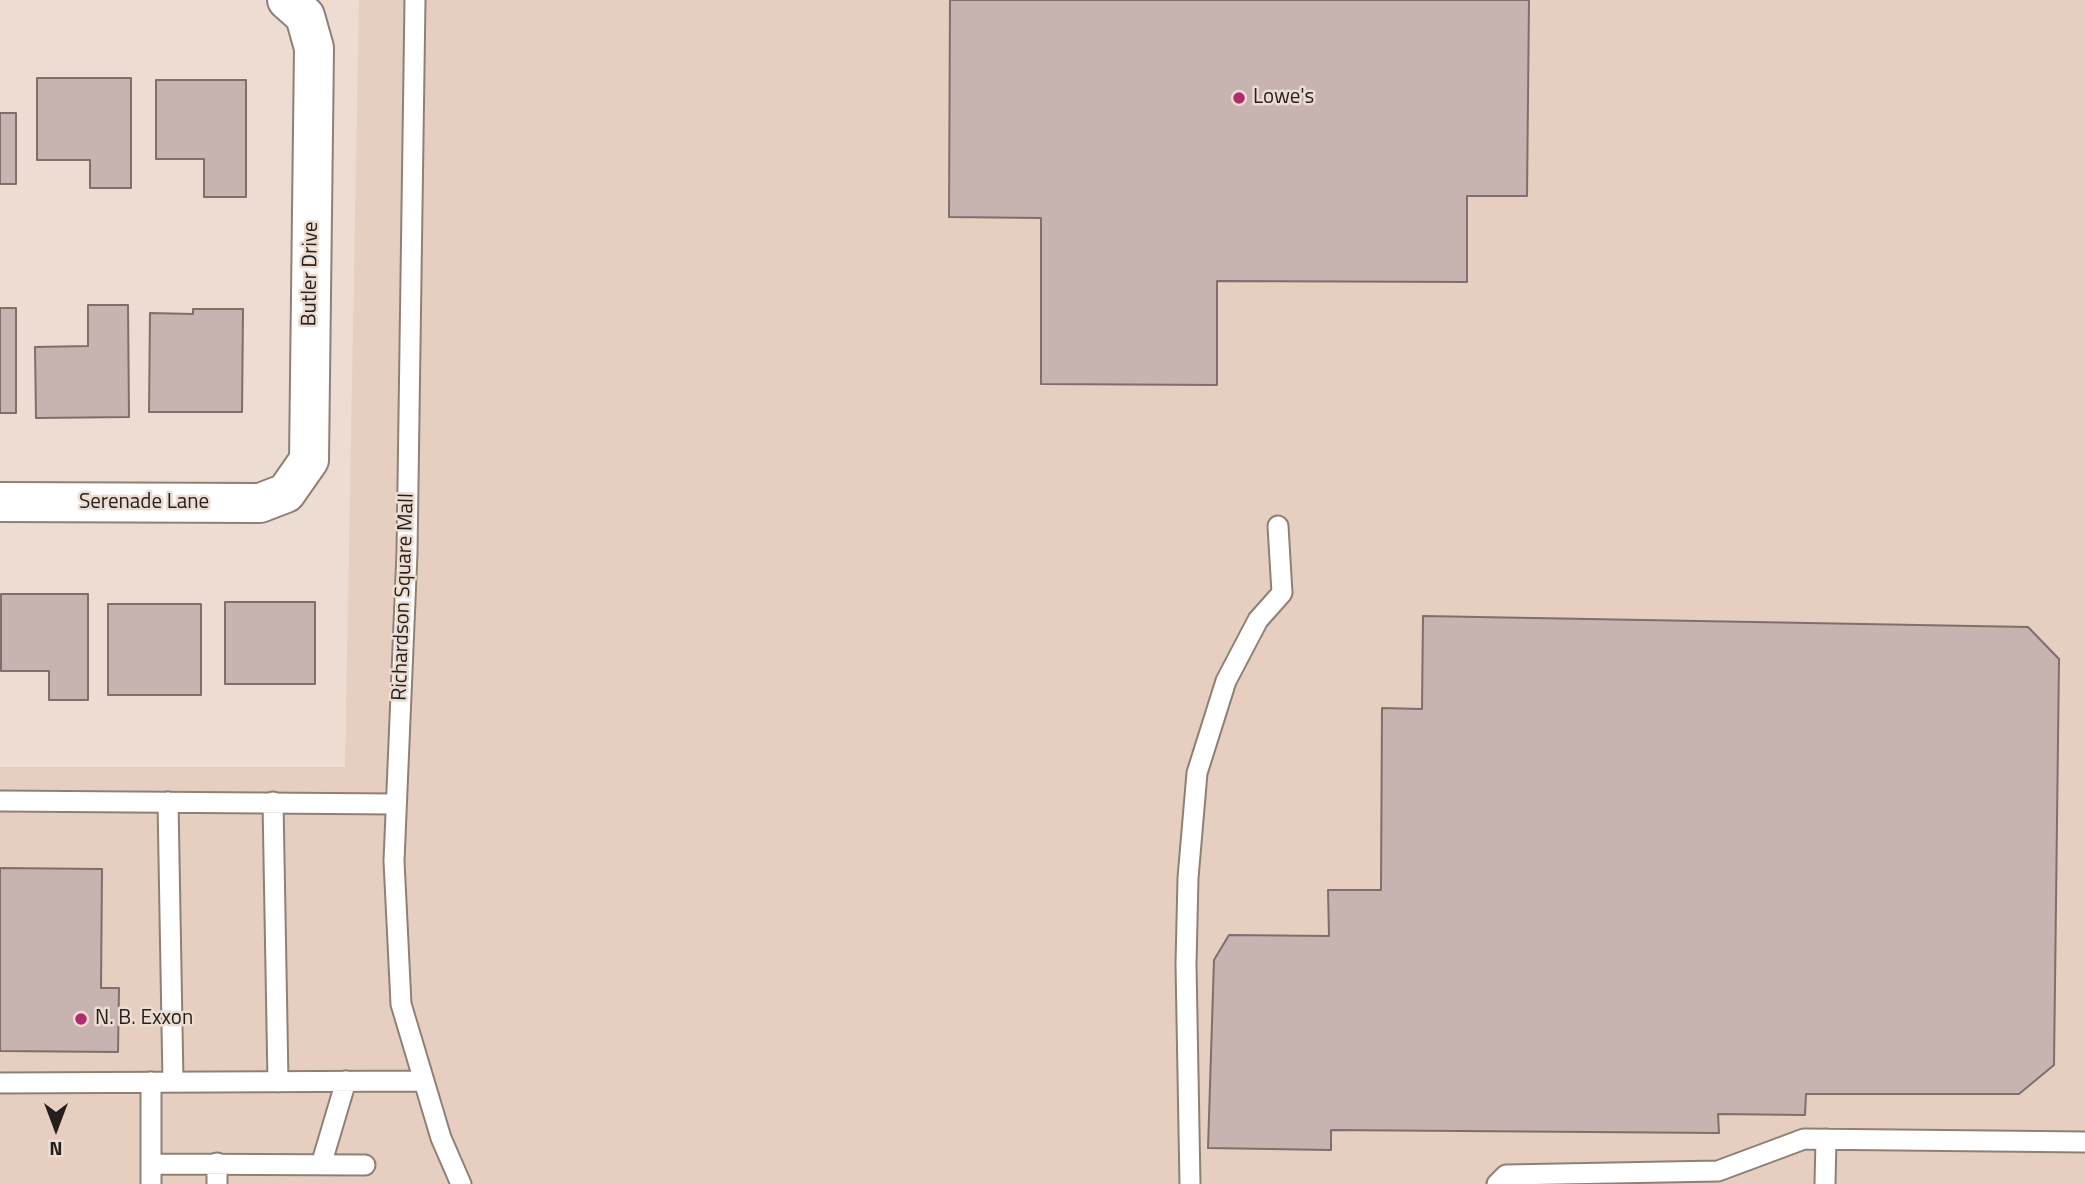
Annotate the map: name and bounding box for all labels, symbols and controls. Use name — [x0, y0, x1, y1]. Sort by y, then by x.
place label: Lowe's — [1253, 85, 1314, 111]
marker: Lowe's — [1231, 90, 1247, 106]
street label: Butler Drive — [297, 221, 325, 327]
street label: Serenade Lane — [79, 490, 209, 516]
street label: Richardson Square Mall — [388, 493, 420, 701]
place label: N. B. Exxon — [95, 1006, 193, 1032]
marker: N. B. Exxon — [73, 1011, 89, 1027]
north arrow — [21, 1093, 91, 1163]
text: N — [49, 1135, 63, 1164]

